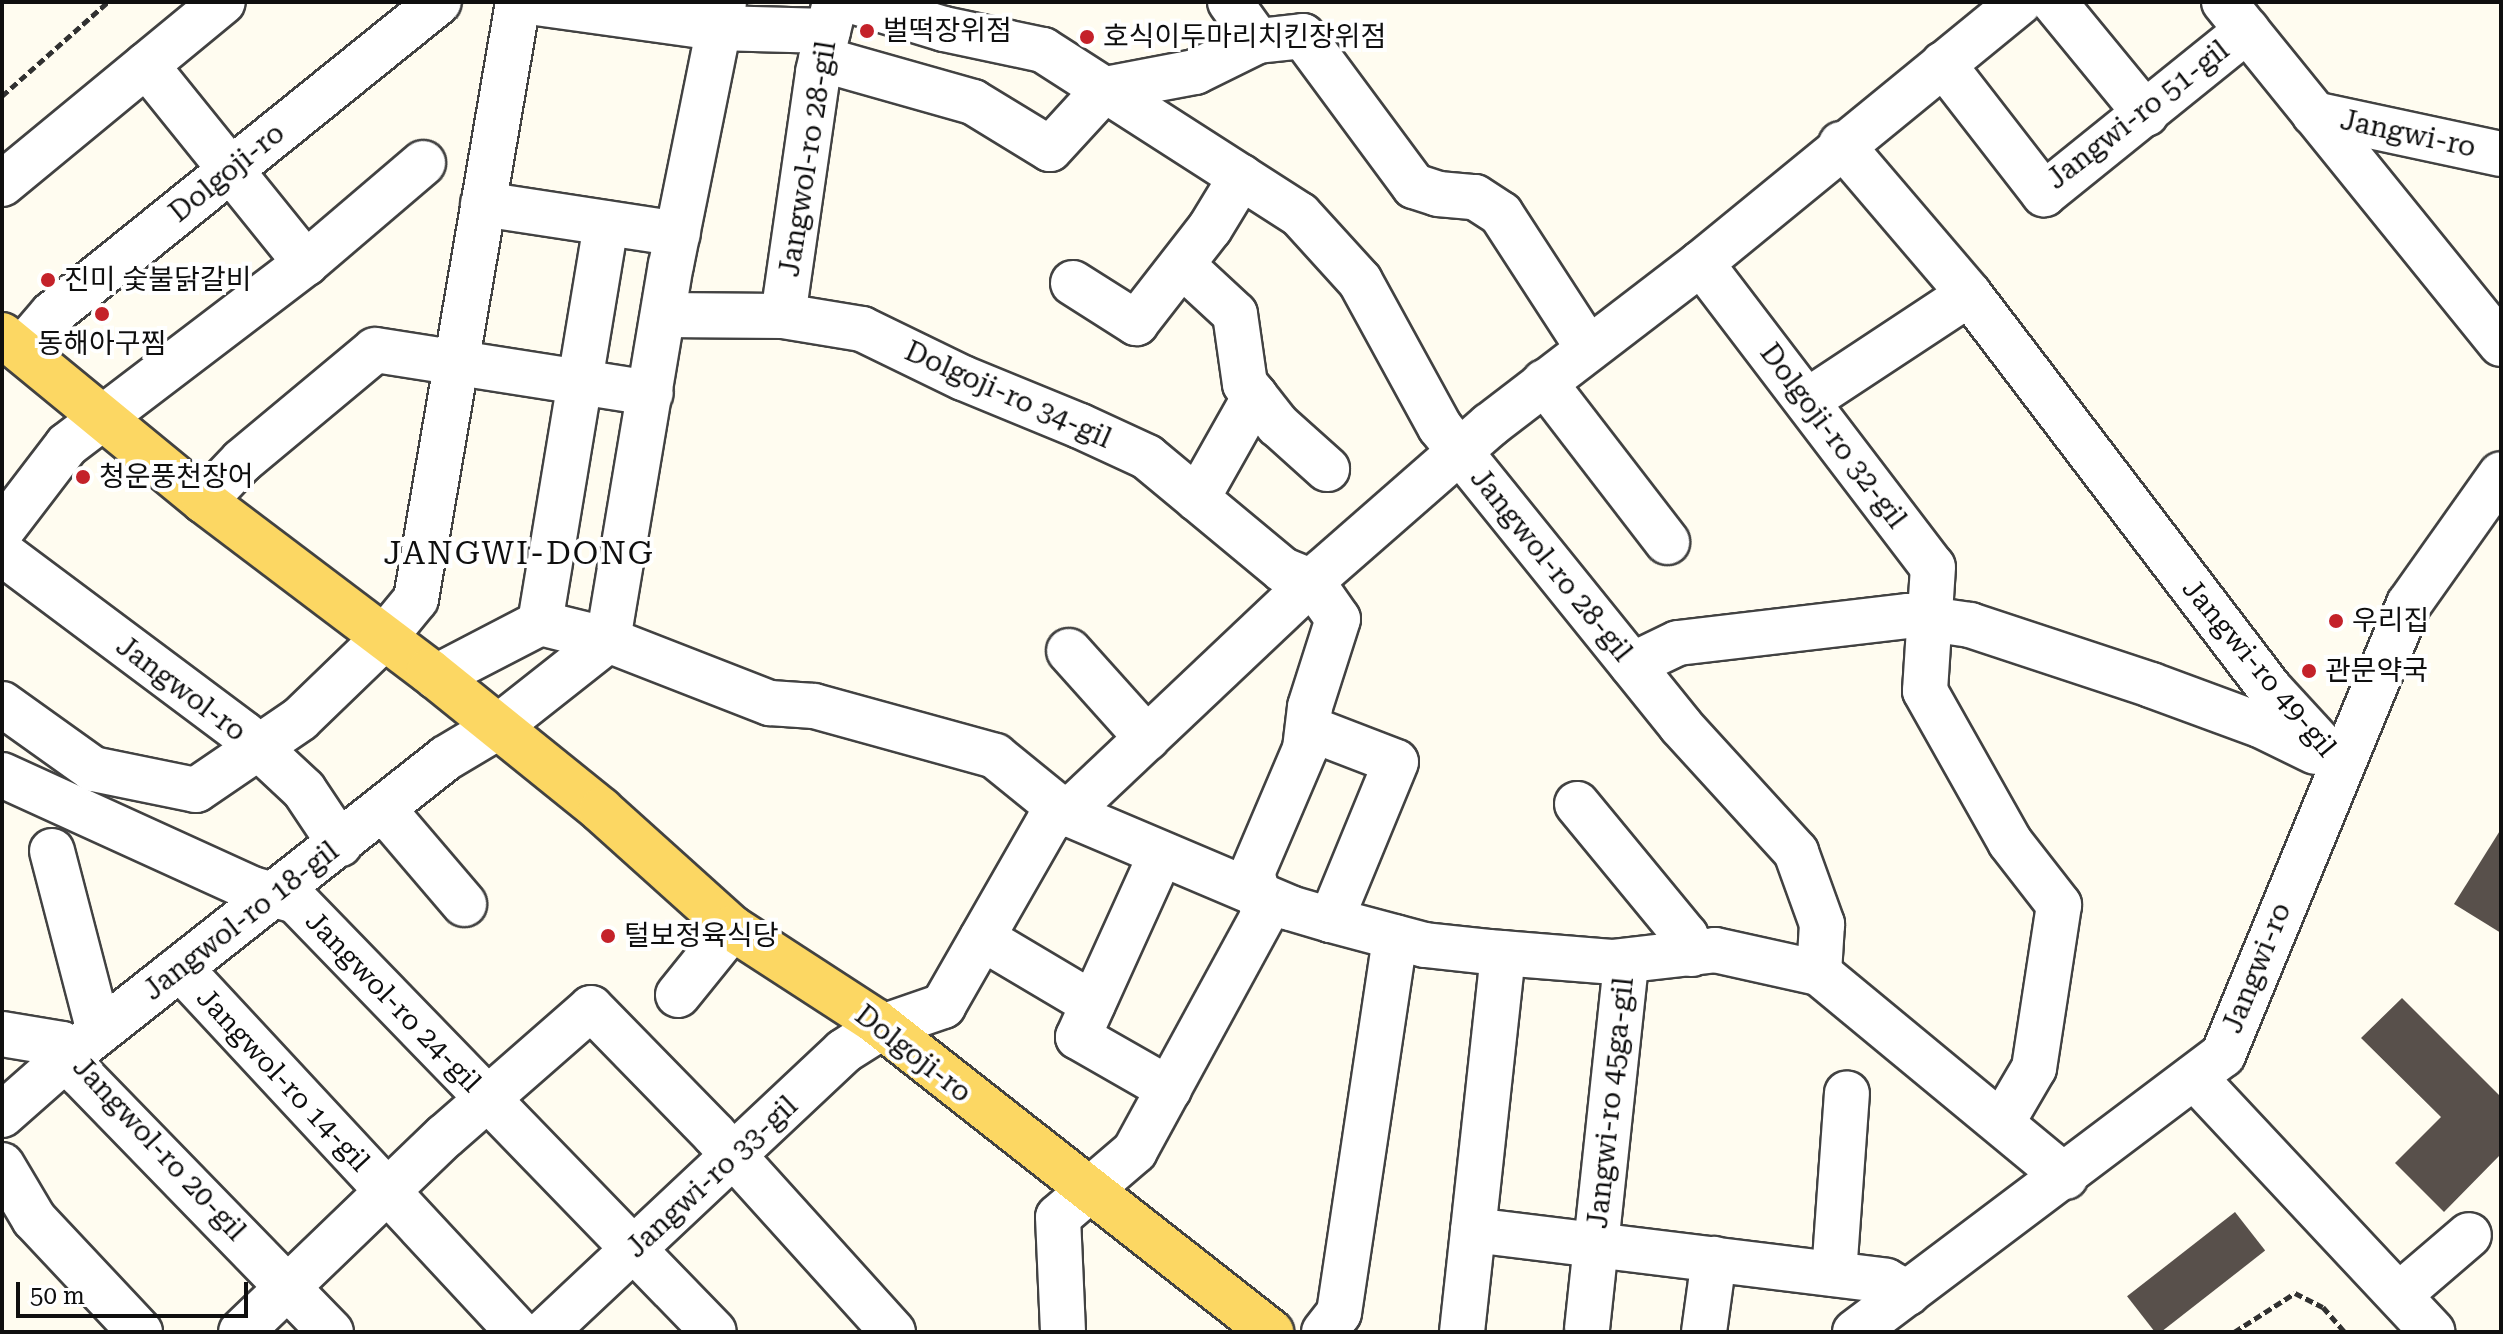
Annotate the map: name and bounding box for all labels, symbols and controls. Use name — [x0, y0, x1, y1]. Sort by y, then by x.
place label: 벌떡장위점 — [883, 14, 1012, 48]
place label: 호식이두마리치킨장위점 — [1103, 20, 1386, 54]
marker: 벌떡장위점 — [858, 22, 876, 40]
marker: 호식이두마리치킨장위점 — [1078, 28, 1096, 46]
street label: Jangwi-ro 51-gil — [2040, 34, 2236, 196]
street label: Jangwol-ro 28-gil — [773, 39, 843, 279]
street label: Jangwi-ro — [2337, 103, 2479, 165]
street label: Dolgoji-ro — [163, 116, 291, 230]
place label: 진미 숯불닭갈비 — [64, 263, 251, 297]
marker: 진미 숯불닭갈비 — [39, 271, 57, 289]
marker: 동해아구찜 — [93, 305, 111, 323]
place label: 동해아구찜 — [38, 327, 166, 361]
street label: Dolgoji-ro 34-gil — [900, 334, 1116, 456]
street label: Dolgoji-ro 32-gil — [1753, 337, 1913, 535]
place label: 청운풍천장어 — [99, 460, 254, 494]
street label: Jangwol-ro 28-gil — [1463, 462, 1639, 668]
marker: 청운풍천장어 — [74, 468, 92, 486]
district label: JANGWI-DONG — [383, 534, 655, 572]
street label: Jangwi-ro 49-gil — [2175, 572, 2343, 764]
place label: 우리집 — [2352, 604, 2429, 638]
marker: 우리집 — [2327, 612, 2345, 630]
street label: Jangwol-ro — [109, 629, 253, 749]
place label: 관문약국 — [2325, 654, 2428, 688]
marker: 관문약국 — [2300, 662, 2318, 680]
street label: Jangwol-ro 18-gil — [137, 834, 345, 1008]
street label: Jangwi-ro — [2216, 898, 2298, 1038]
street label: Jangwol-ro 24-gil — [298, 905, 488, 1099]
place label: 털보정육식당 — [624, 919, 779, 953]
marker: 털보정육식당 — [599, 927, 617, 945]
street label: Jangwi-ro 45ga-gil — [1581, 976, 1641, 1230]
street label: Jangwol-ro 14-gil — [190, 982, 376, 1178]
street label: Dolgoji-ro — [848, 998, 978, 1110]
street label: Jangwol-ro 20-gil — [66, 1051, 252, 1247]
street label: Jangwi-ro 33-gil — [619, 1089, 805, 1265]
scale bar — [20, 1266, 252, 1316]
text: 50 m — [30, 1282, 85, 1310]

